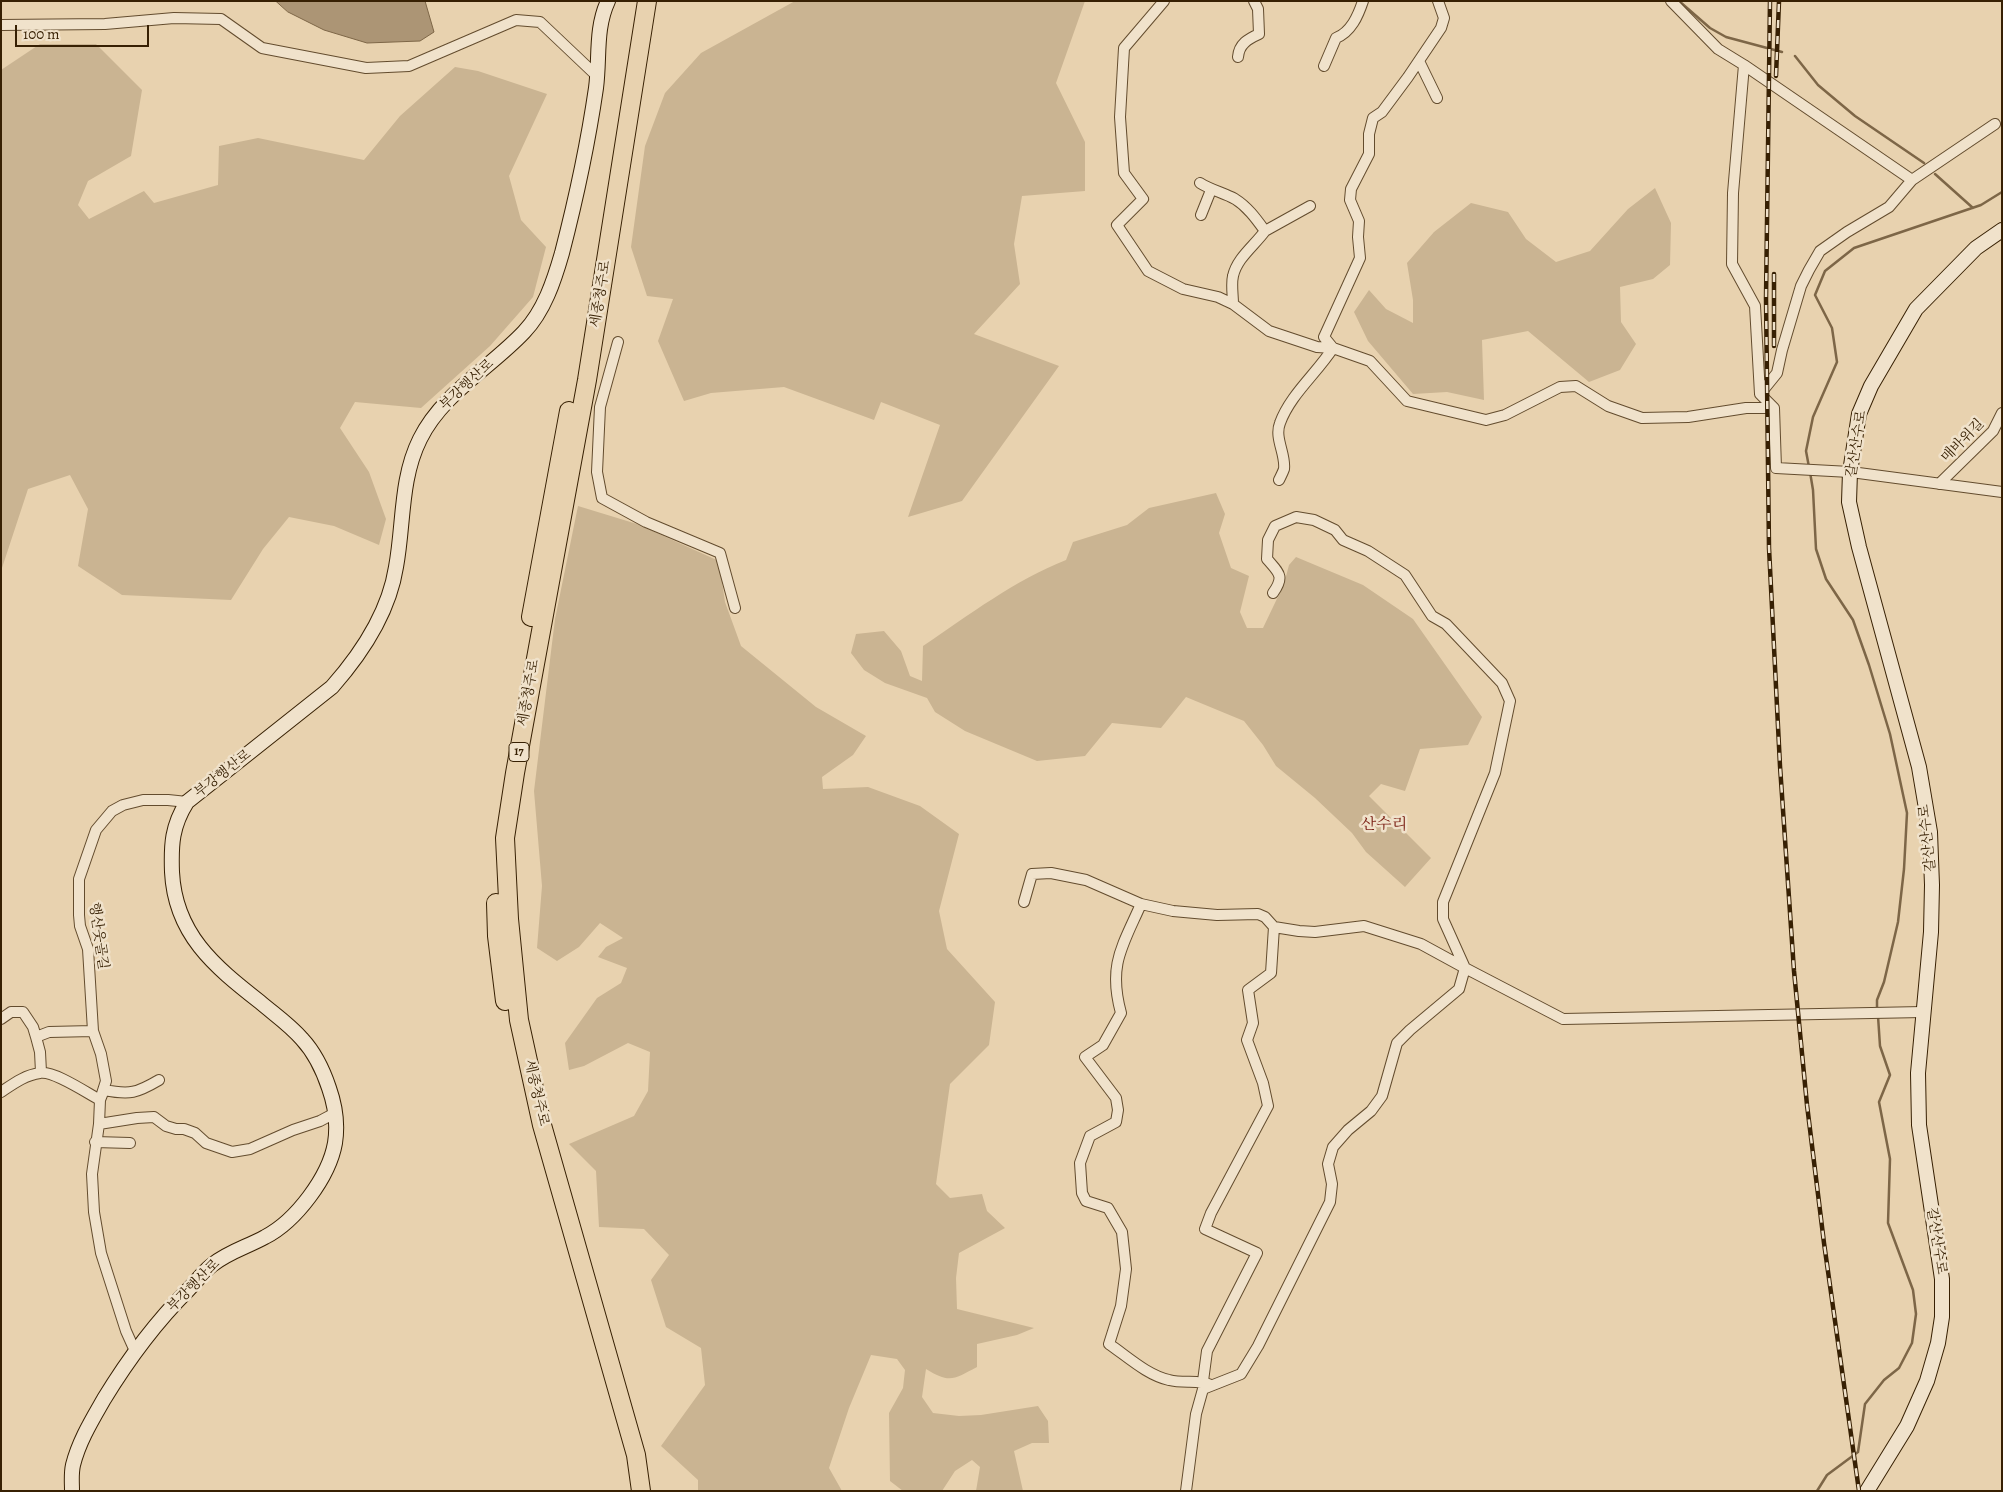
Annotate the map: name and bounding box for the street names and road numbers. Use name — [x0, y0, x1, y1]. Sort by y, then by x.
street label: 세종청주로 — [587, 259, 615, 329]
street label: 부강행산로 — [437, 356, 497, 414]
street label: 갈산산수로 — [1843, 409, 1871, 479]
street label: 매바위길 — [1938, 416, 1988, 466]
street label: 세종청주로 — [515, 658, 543, 728]
road number: 17 — [509, 742, 529, 762]
street label: 부강행산로 — [191, 747, 255, 801]
street label: 갈산산수로 — [1916, 803, 1940, 873]
street label: 행산웃골길 — [85, 901, 111, 971]
street label: 세종청주로 — [520, 1058, 552, 1128]
street label: 갈산산수로 — [1922, 1206, 1950, 1276]
street label: 부강행산로 — [164, 1256, 224, 1316]

